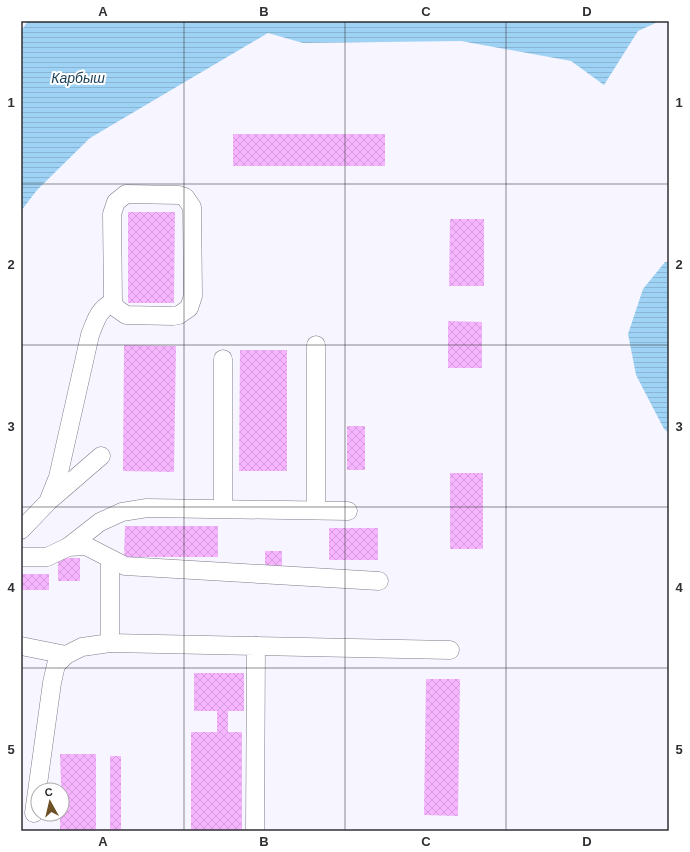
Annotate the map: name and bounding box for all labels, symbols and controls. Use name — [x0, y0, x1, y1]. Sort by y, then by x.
text: A — [98, 4, 108, 19]
text: B — [259, 4, 269, 19]
text: C — [421, 4, 431, 19]
text: D — [582, 4, 592, 19]
water label: Карбыш — [51, 70, 105, 86]
text: 1 — [7, 95, 15, 110]
text: 1 — [675, 95, 683, 110]
text: 2 — [7, 257, 15, 272]
text: 2 — [675, 257, 683, 272]
text: 3 — [7, 419, 15, 434]
text: 3 — [675, 419, 683, 434]
text: 4 — [7, 580, 15, 595]
text: 4 — [675, 580, 683, 595]
text: 5 — [7, 742, 15, 757]
text: 5 — [675, 742, 683, 757]
north arrow — [30, 782, 70, 822]
text: С — [44, 786, 53, 799]
text: A — [98, 834, 108, 849]
text: B — [259, 834, 269, 849]
text: C — [421, 834, 431, 849]
text: D — [582, 834, 592, 849]

